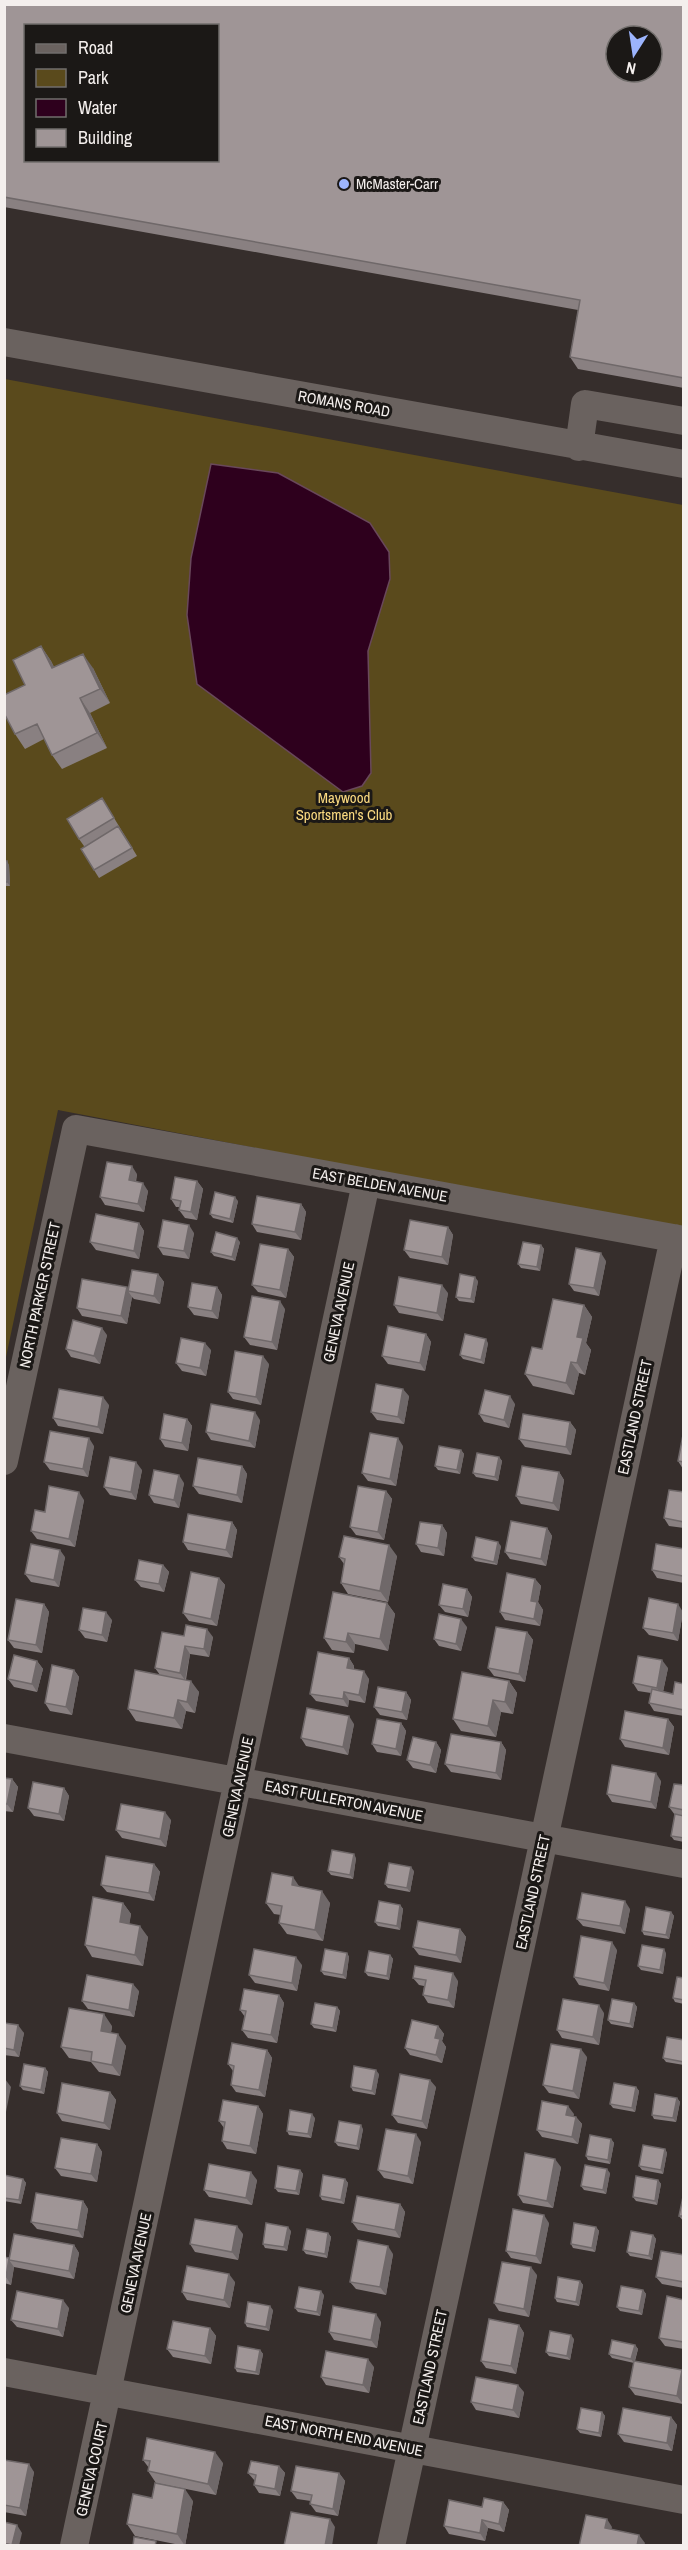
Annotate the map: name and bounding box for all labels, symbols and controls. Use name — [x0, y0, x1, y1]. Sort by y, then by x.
legend — [24, 24, 219, 162]
north arrow — [604, 24, 664, 84]
text: Road — [78, 35, 113, 60]
text: N — [624, 57, 638, 80]
text: Park — [78, 65, 109, 90]
text: Water — [78, 95, 117, 120]
text: Building — [78, 125, 133, 150]
place label: McMaster-Carr — [356, 173, 438, 194]
marker: McMaster-Carr — [337, 177, 351, 191]
street label: ROMANS ROAD — [296, 385, 392, 422]
park label: Maywood Sportsmen's Club — [296, 787, 392, 825]
street label: EAST BELDEN AVENUE — [311, 1162, 449, 1207]
street label: NORTH PARKER STREET — [14, 1220, 65, 1370]
street label: GENEVA AVENUE — [318, 1260, 359, 1364]
street label: EASTLAND STREET — [612, 1357, 657, 1476]
street label: GENEVA AVENUE — [217, 1735, 258, 1839]
street label: EAST FULLERTON AVENUE — [263, 1775, 425, 1826]
street label: EASTLAND STREET — [510, 1832, 555, 1951]
street label: GENEVA AVENUE — [115, 2211, 156, 2315]
street label: EASTLAND STREET — [407, 2307, 452, 2426]
street label: EAST NORTH END AVENUE — [263, 2410, 425, 2461]
street label: GENEVA COURT — [70, 2419, 113, 2518]

